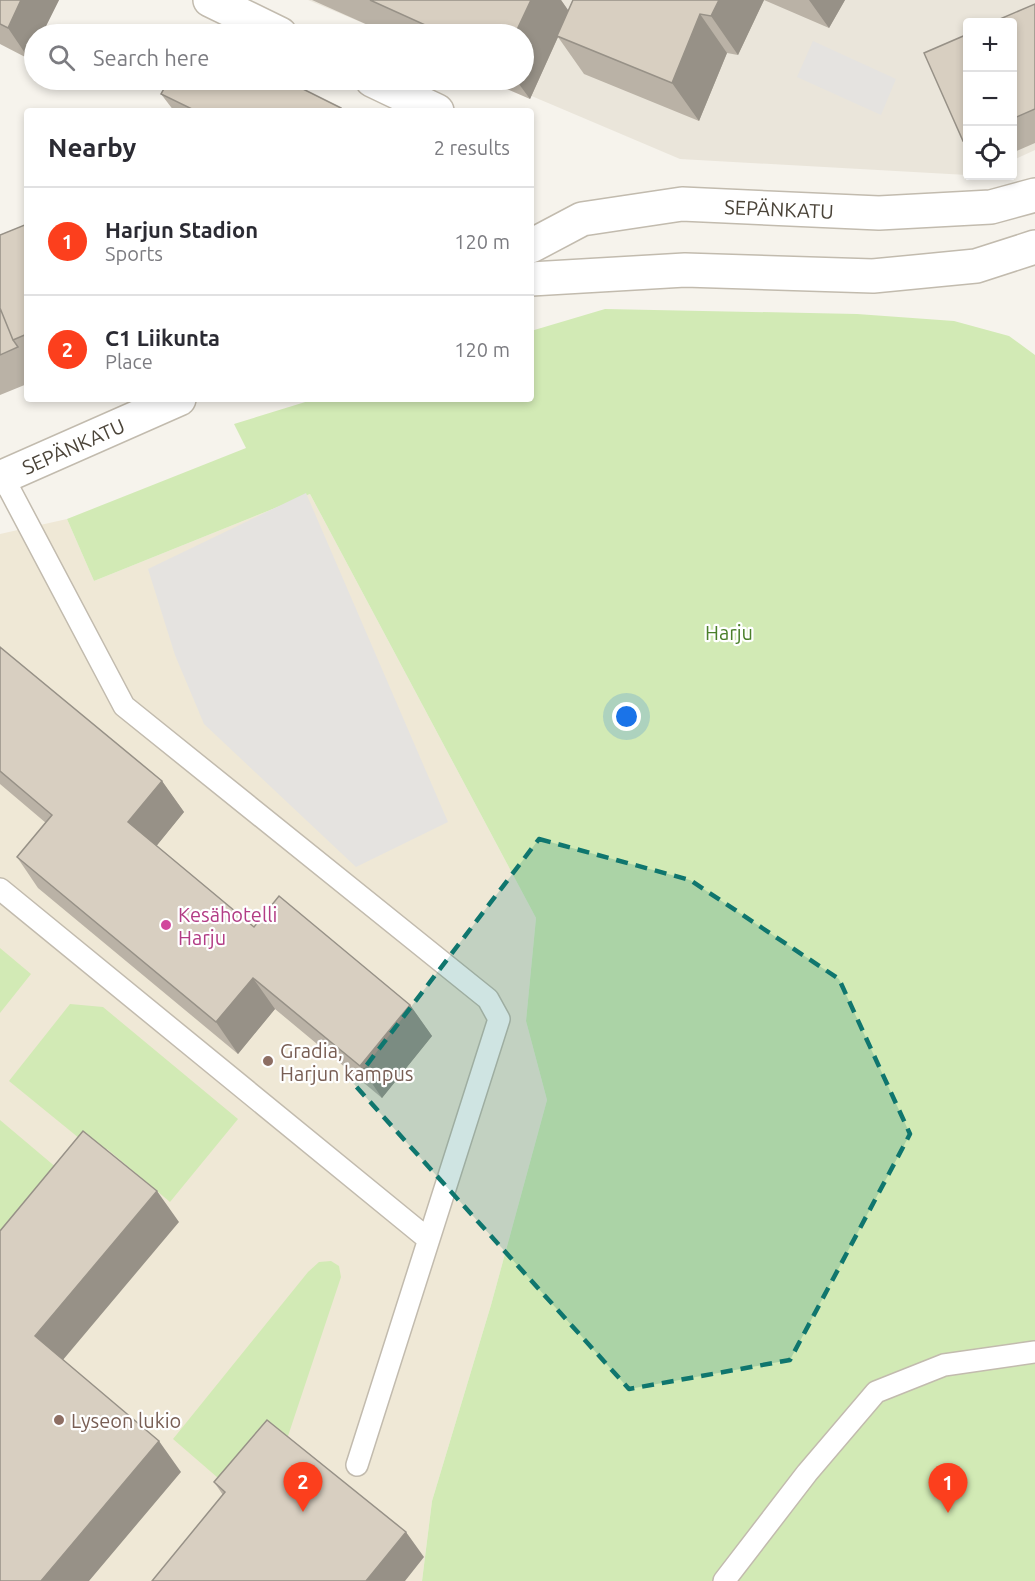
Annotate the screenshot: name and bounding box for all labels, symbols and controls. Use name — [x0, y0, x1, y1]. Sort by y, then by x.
map controls — [963, 18, 1017, 180]
button: + — [963, 18, 1017, 72]
search box — [24, 24, 534, 90]
icon: search — [45, 41, 78, 74]
text: Search here — [93, 45, 209, 70]
button: − — [963, 72, 1017, 126]
button: locate — [963, 126, 1017, 180]
text: Nearby — [48, 133, 136, 162]
text: 2 results — [434, 136, 510, 159]
street label: SEPÄNKATU — [724, 194, 834, 222]
text: Harjun Stadion — [105, 217, 258, 242]
text: 1 — [62, 230, 73, 253]
text: 120 m — [454, 230, 510, 253]
text: Sports — [105, 242, 163, 265]
text: C1 Liikunta — [105, 325, 220, 350]
text: 2 — [62, 338, 73, 361]
text: 120 m — [454, 338, 510, 361]
text: Place — [105, 350, 153, 373]
street label: SEPÄNKATU — [18, 413, 128, 478]
park label: Harju — [705, 621, 753, 644]
your location — [612, 702, 641, 731]
place label: Kesähotelli Harju — [178, 903, 277, 949]
marker: Kesähotelli Harju — [159, 918, 173, 932]
place label: Gradia, Harjun kampus — [280, 1039, 414, 1085]
marker: Gradia, Harjun kampus — [261, 1054, 275, 1068]
place label: Lyseon lukio — [71, 1409, 181, 1432]
marker: Lyseon lukio — [52, 1413, 66, 1427]
pin: 2 — [284, 1462, 322, 1512]
pin: 1 — [928, 1464, 968, 1513]

